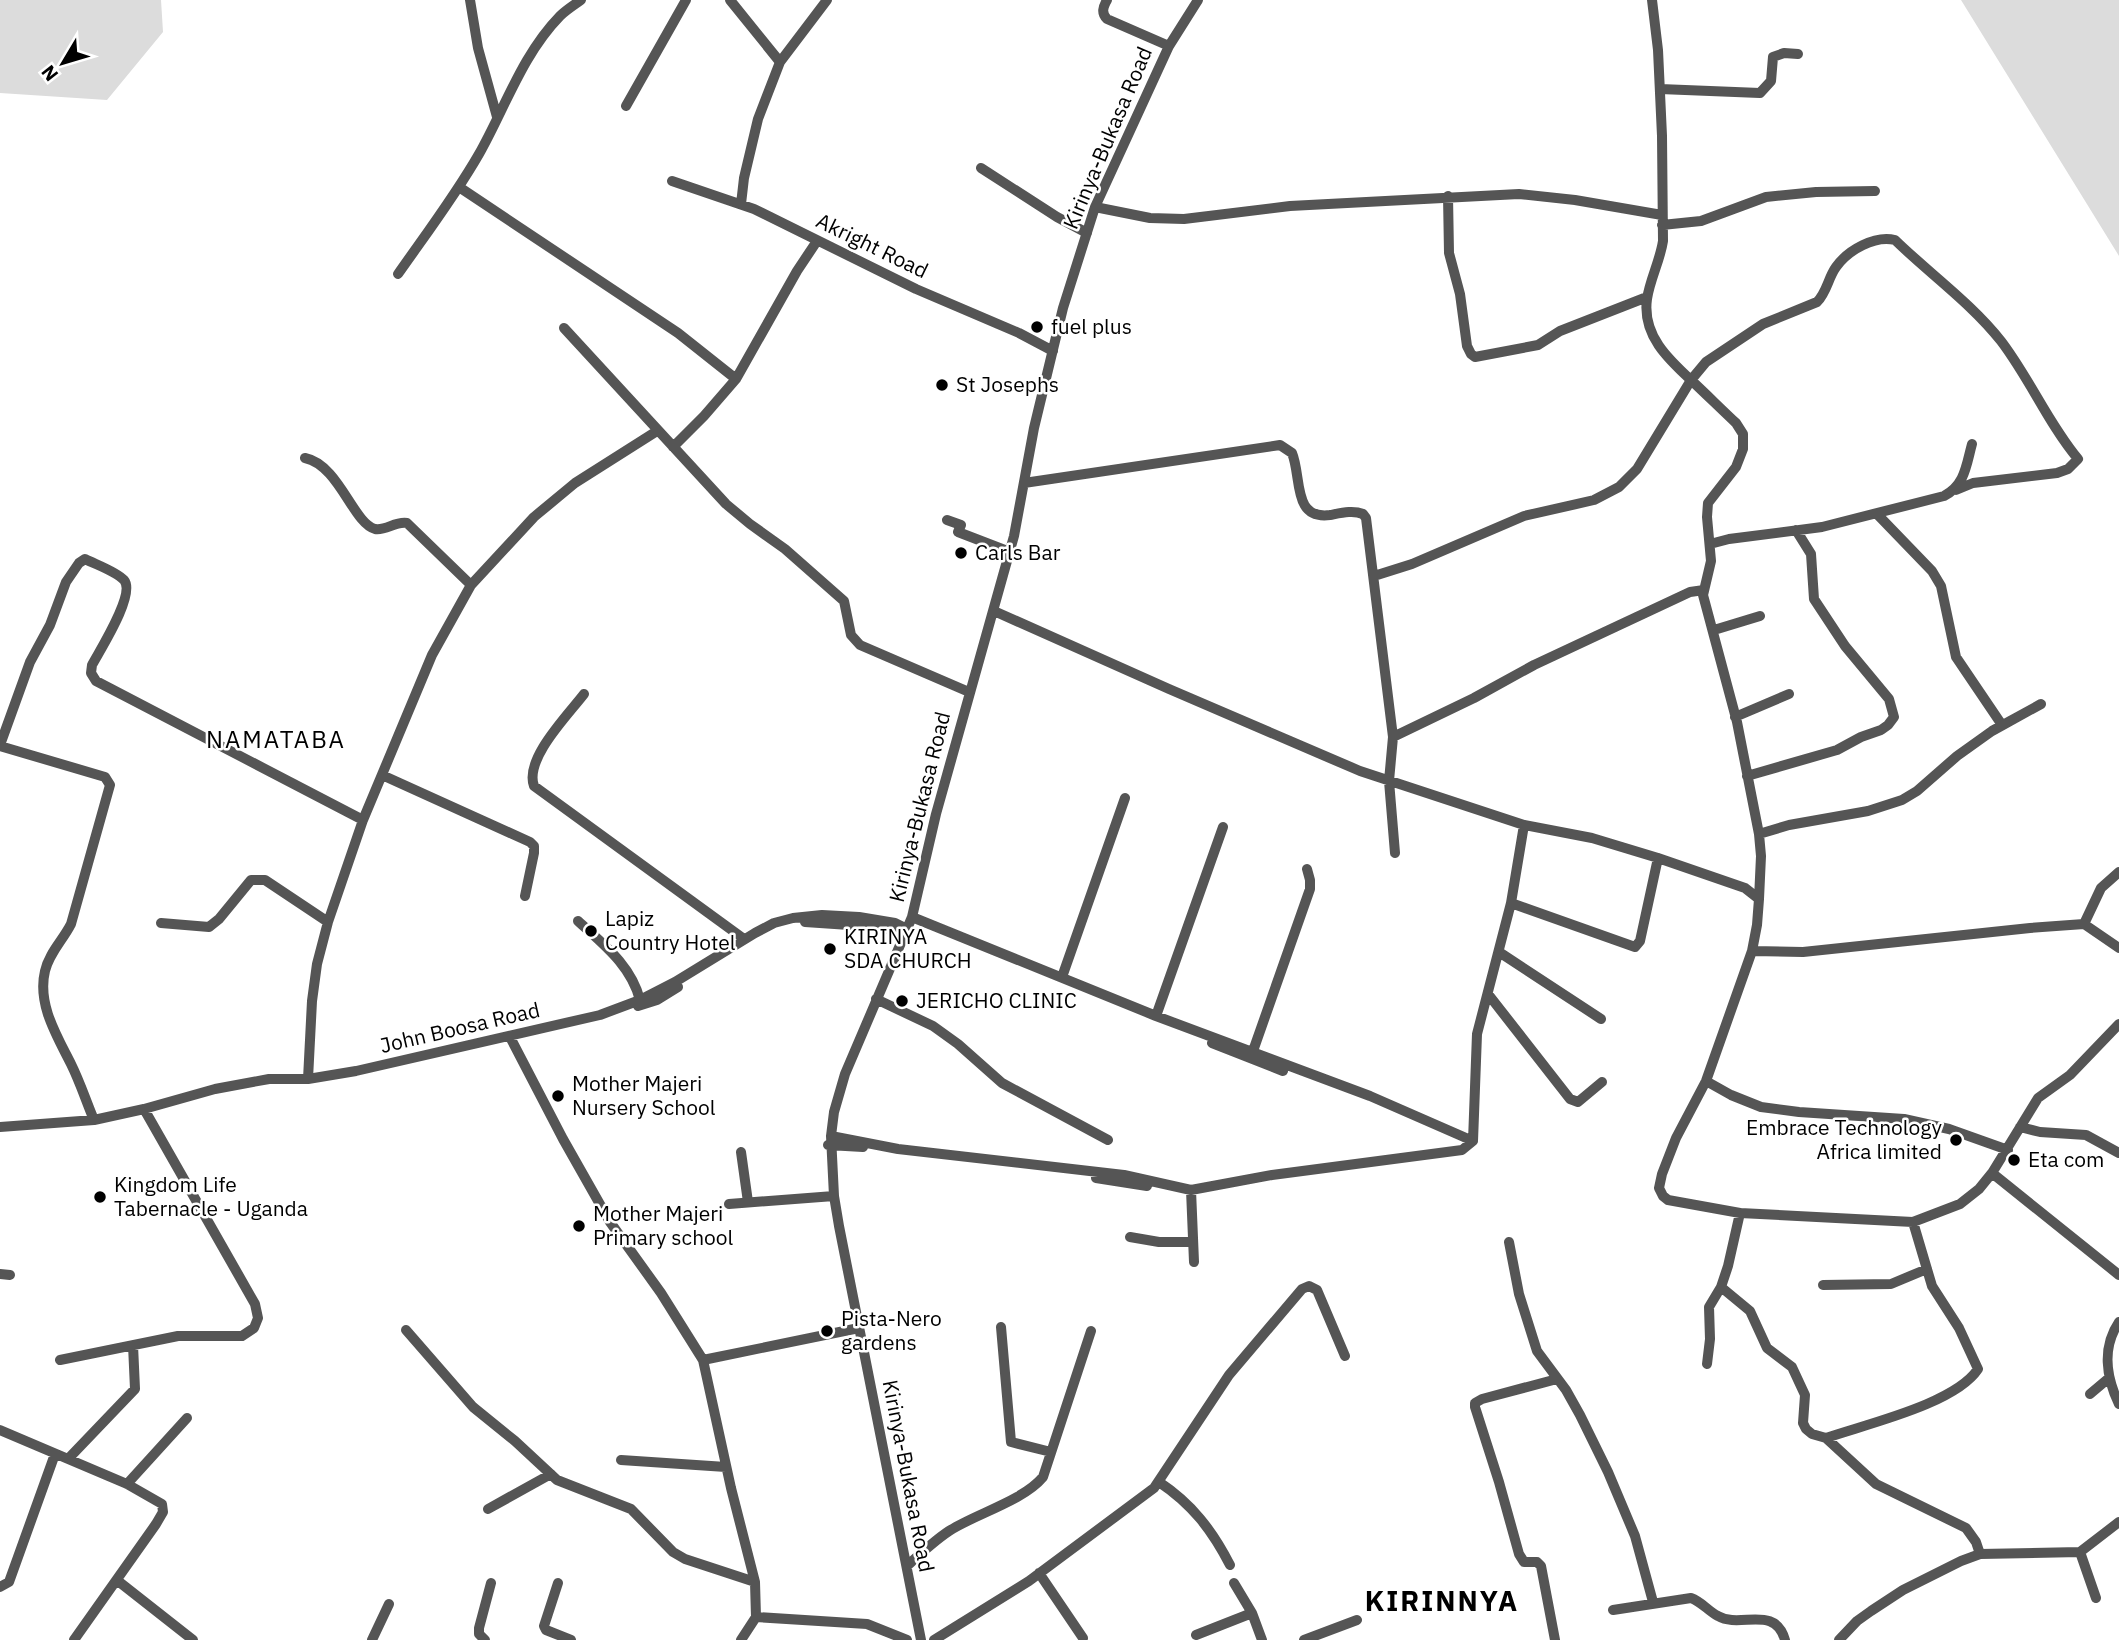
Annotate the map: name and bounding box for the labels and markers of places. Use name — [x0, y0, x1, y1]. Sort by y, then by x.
place label: fuel plus — [1051, 312, 1132, 340]
marker: fuel plus — [1029, 319, 1045, 335]
place label: St Josephs — [956, 370, 1059, 398]
marker: St Josephs — [934, 377, 950, 393]
place label: Carls Bar — [975, 538, 1061, 566]
marker: Carls Bar — [953, 545, 969, 561]
place label: Lapiz Country Hotel — [605, 904, 736, 956]
place label: KIRINYA SDA CHURCH — [844, 922, 972, 974]
marker: Lapiz Country Hotel — [583, 923, 599, 939]
marker: KIRINYA SDA CHURCH — [822, 941, 838, 957]
place label: JERICHO CLINIC — [916, 986, 1077, 1014]
marker: JERICHO CLINIC — [894, 993, 910, 1009]
place label: Mother Majeri Nursery School — [572, 1069, 716, 1121]
marker: Mother Majeri Nursery School — [550, 1088, 566, 1104]
place label: Embrace Technology Africa limited — [1746, 1113, 1943, 1165]
marker: Embrace Technology Africa limited — [1948, 1132, 1964, 1148]
place label: Eta com — [2028, 1145, 2104, 1173]
marker: Eta com — [2006, 1152, 2022, 1168]
place label: Kingdom Life Tabernacle - Uganda — [114, 1170, 308, 1222]
marker: Kingdom Life Tabernacle - Uganda — [92, 1189, 108, 1205]
place label: Mother Majeri Primary school — [593, 1199, 734, 1251]
marker: Mother Majeri Primary school — [571, 1218, 587, 1234]
place label: Pista-Nero gardens — [841, 1304, 942, 1356]
marker: Pista-Nero gardens — [819, 1323, 835, 1339]

